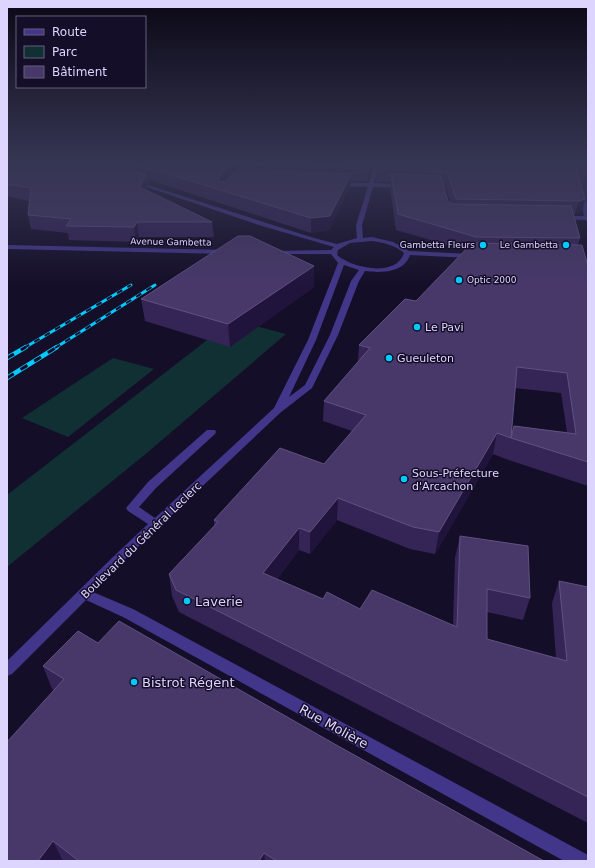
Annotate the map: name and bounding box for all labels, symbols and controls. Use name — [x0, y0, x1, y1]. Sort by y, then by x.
legend — [16, 16, 146, 88]
text: Route — [52, 25, 87, 39]
text: Parc — [52, 45, 77, 59]
text: Bâtiment — [52, 65, 107, 79]
street label: Avenue Gambetta — [130, 236, 212, 248]
place label: Gambetta Fleurs — [400, 240, 475, 250]
marker: Gambetta Fleurs — [478, 240, 488, 250]
place label: Le Gambetta — [500, 240, 558, 250]
marker: Le Gambetta — [561, 240, 571, 250]
marker: Optic 2000 — [454, 275, 464, 285]
place label: Optic 2000 — [467, 275, 517, 285]
place label: Le Pavi — [425, 321, 464, 334]
marker: Le Pavi — [412, 322, 422, 332]
place label: Gueuleton — [397, 352, 454, 365]
marker: Gueuleton — [384, 353, 394, 363]
place label: Sous-Préfecture d'Arcachon — [412, 467, 499, 493]
marker: Sous-Préfecture d'Arcachon — [399, 474, 409, 484]
street label: Boulevard du Général Leclerc — [78, 479, 204, 601]
place label: Laverie — [195, 594, 243, 609]
marker: Laverie — [182, 596, 192, 606]
place label: Bistrot Régent — [142, 675, 235, 690]
marker: Bistrot Régent — [129, 677, 139, 687]
street label: Rue Molière — [297, 701, 371, 751]

